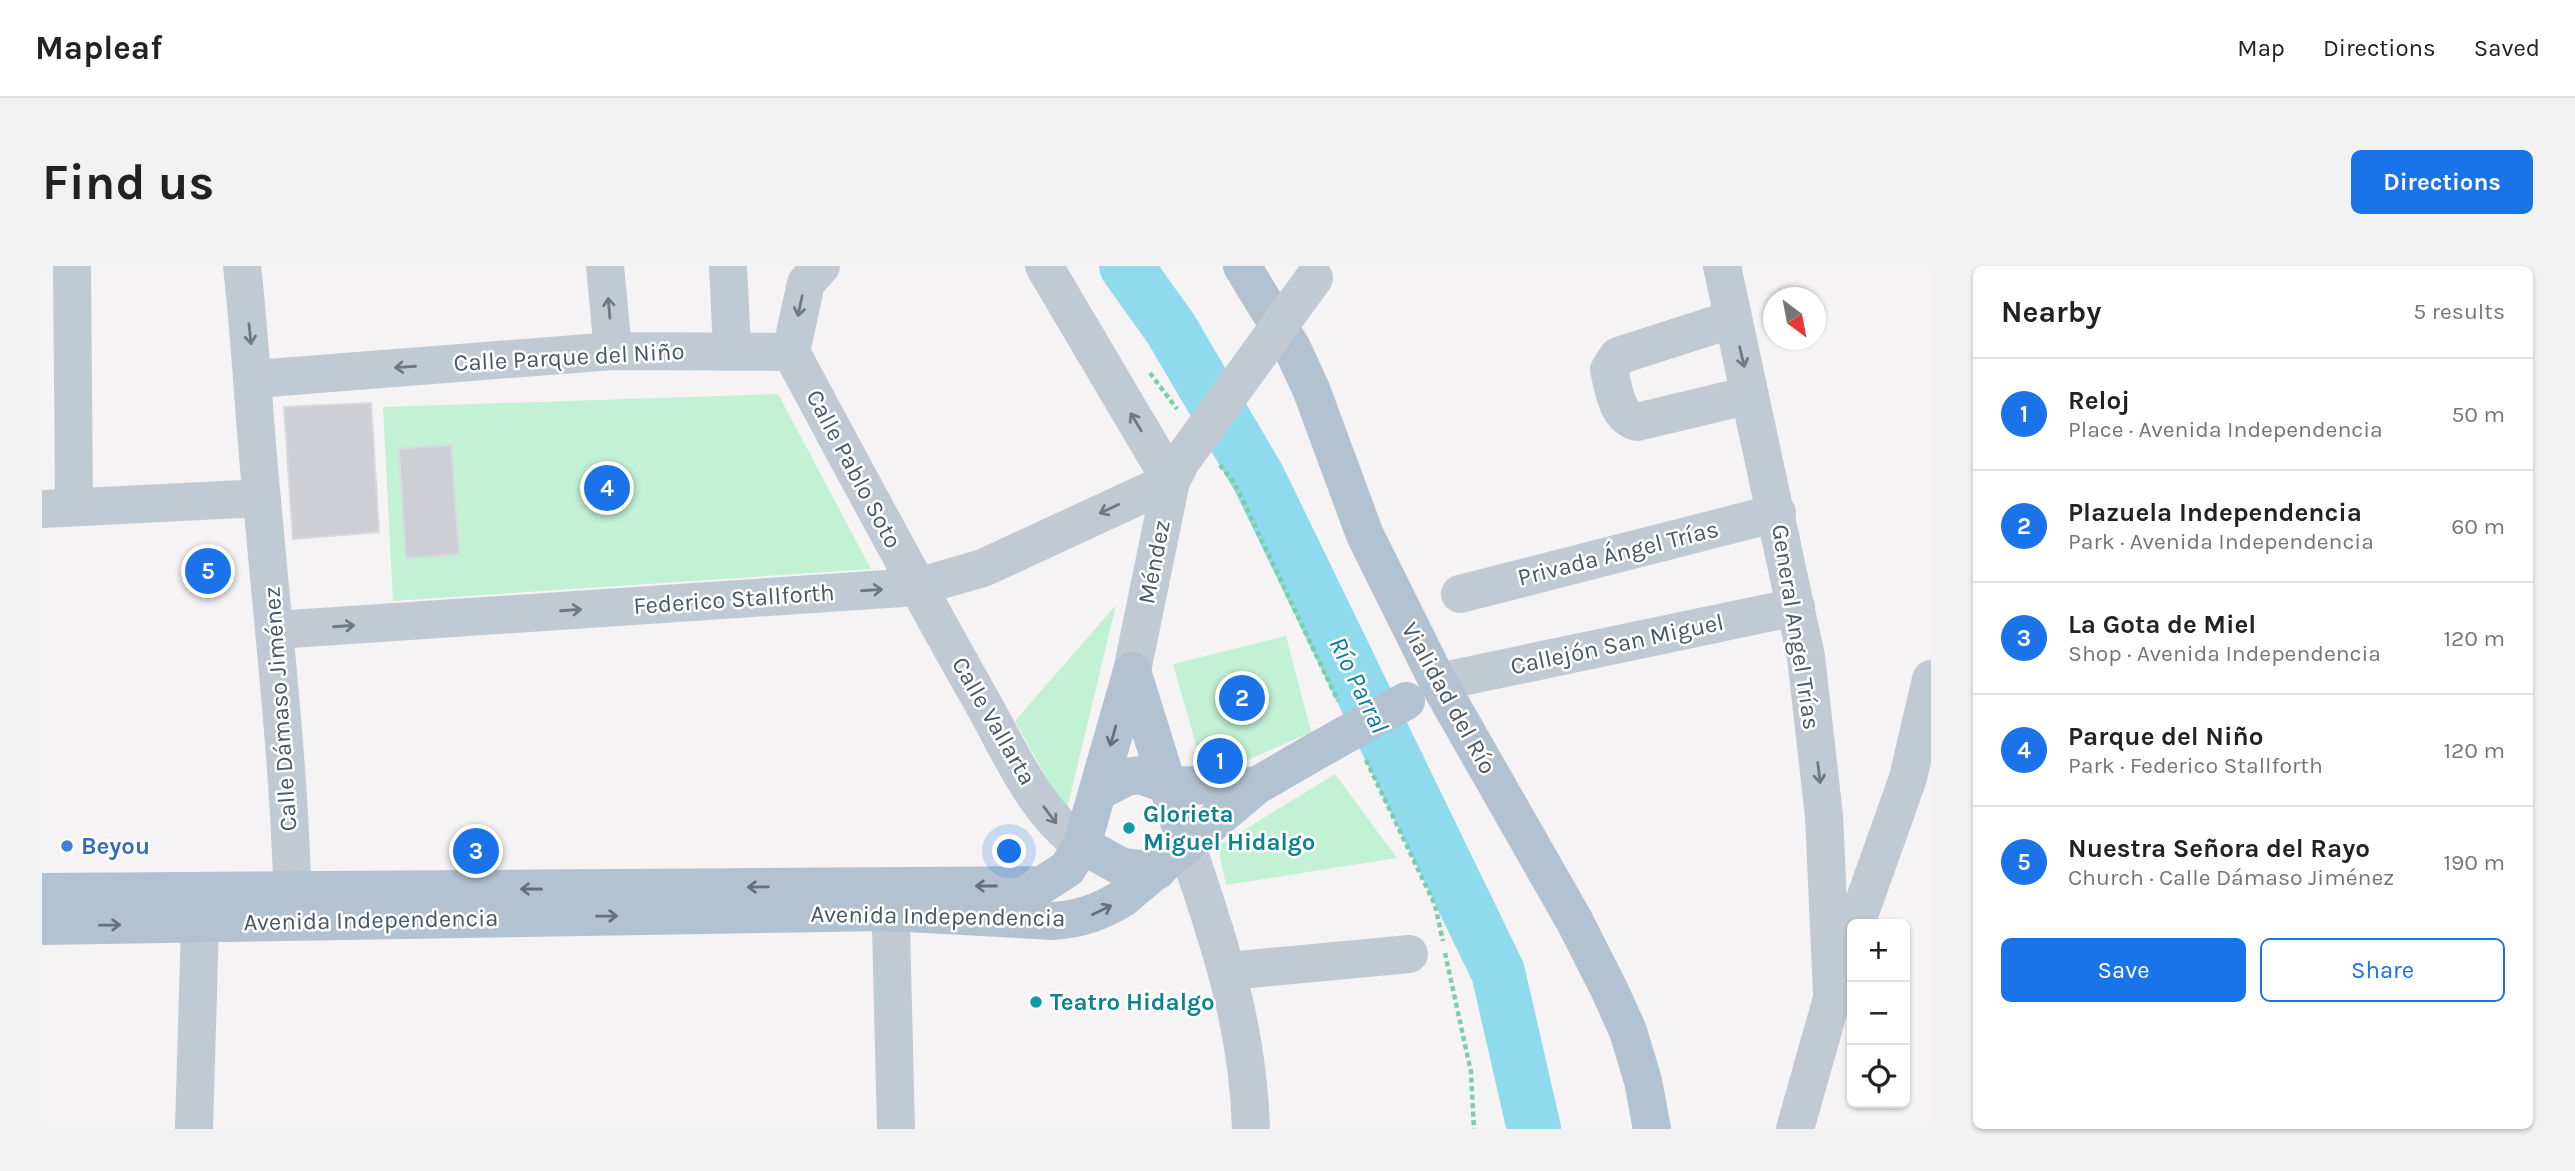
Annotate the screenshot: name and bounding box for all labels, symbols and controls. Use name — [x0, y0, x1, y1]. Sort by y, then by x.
text: Mapleaf — [35, 29, 162, 67]
text: Map — [2237, 34, 2285, 62]
text: Directions — [2323, 34, 2436, 62]
text: Saved — [2474, 34, 2540, 62]
button: Directions — [2351, 150, 2533, 214]
text: Find us — [42, 154, 214, 211]
north arrow — [1763, 287, 1826, 350]
one-way arrow — [793, 294, 807, 317]
text: Nearby — [2001, 294, 2101, 330]
one-way arrow — [602, 297, 615, 320]
text: 5 results — [2413, 298, 2505, 325]
one-way arrow — [243, 322, 256, 345]
street label: Calle Parque del Niño — [453, 337, 685, 377]
one-way arrow — [1735, 345, 1749, 368]
one-way arrow — [394, 361, 417, 374]
street label: Calle Pablo Soto — [800, 385, 908, 553]
text: Reloj — [2068, 385, 2130, 416]
text: 1 — [2020, 401, 2028, 428]
text: 50 m — [2451, 401, 2505, 428]
one-way arrow — [1129, 412, 1143, 432]
text: Place · Avenida Independencia — [2068, 416, 2383, 443]
pin: 4 — [584, 462, 630, 514]
text: Plazuela Independencia — [2068, 497, 2362, 528]
one-way arrow — [1099, 503, 1120, 517]
text: 2 — [2017, 513, 2031, 540]
text: 60 m — [2451, 513, 2505, 540]
street label: Privada Ángel Trías — [1514, 514, 1721, 592]
street label: Méndez — [1132, 518, 1176, 606]
street label: General Angel Trías — [1766, 522, 1826, 732]
text: Park · Avenida Independencia — [2068, 528, 2374, 555]
pin: 5 — [185, 545, 231, 597]
street label: Federico Stallforth — [633, 578, 835, 620]
one-way arrow — [860, 583, 882, 596]
street label: Calle Dámaso Jiménez — [257, 586, 303, 832]
one-way arrow — [559, 604, 582, 617]
street label: Callejón San Miguel — [1508, 608, 1726, 680]
text: La Gota de Miel — [2068, 609, 2256, 640]
street label: Vialidad del Río — [1396, 617, 1502, 779]
one-way arrow — [332, 619, 355, 632]
text: 3 — [2017, 625, 2031, 652]
text: 120 m — [2443, 625, 2505, 652]
water label: Río Parral — [1322, 632, 1396, 738]
text: Shop · Avenida Independencia — [2068, 640, 2381, 667]
street label: Calle Vallarta — [946, 652, 1042, 790]
pin: 2 — [1219, 672, 1265, 724]
text: Parque del Niño — [2068, 721, 2263, 752]
one-way arrow — [1106, 725, 1119, 747]
pin: 1 — [1197, 735, 1243, 787]
text: 4 — [2017, 737, 2031, 764]
text: 120 m — [2443, 737, 2505, 764]
text: Park · Federico Stallforth — [2068, 752, 2323, 779]
one-way arrow — [1812, 761, 1825, 783]
place label: Glorieta Miguel Hidalgo — [1143, 800, 1315, 856]
one-way arrow — [1043, 805, 1057, 824]
marker: Glorieta Miguel Hidalgo — [1121, 820, 1137, 836]
pin: 3 — [453, 825, 499, 877]
place label: Beyou — [81, 832, 150, 860]
text: Nuestra Señora del Rayo — [2068, 833, 2370, 864]
your location — [992, 834, 1026, 868]
marker: Beyou — [59, 838, 75, 854]
text: 5 — [2017, 849, 2031, 876]
text: 190 m — [2443, 849, 2505, 876]
text: Church · Calle Dámaso Jiménez — [2068, 864, 2394, 891]
one-way arrow — [975, 879, 998, 893]
one-way arrow — [747, 880, 770, 894]
one-way arrow — [520, 882, 543, 896]
street label: Avenida Independencia — [810, 900, 1066, 932]
one-way arrow — [1091, 903, 1112, 916]
street label: Avenida Independencia — [243, 904, 499, 936]
one-way arrow — [595, 909, 618, 923]
one-way arrow — [98, 918, 121, 932]
map controls — [1847, 919, 1910, 1108]
button: + — [1847, 919, 1910, 982]
button: Save — [2001, 938, 2246, 1002]
button: Share — [2260, 938, 2505, 1002]
button: − — [1847, 982, 1910, 1045]
place label: Teatro Hidalgo — [1050, 988, 1215, 1016]
marker: Teatro Hidalgo — [1028, 994, 1044, 1010]
button: locate — [1847, 1045, 1910, 1108]

